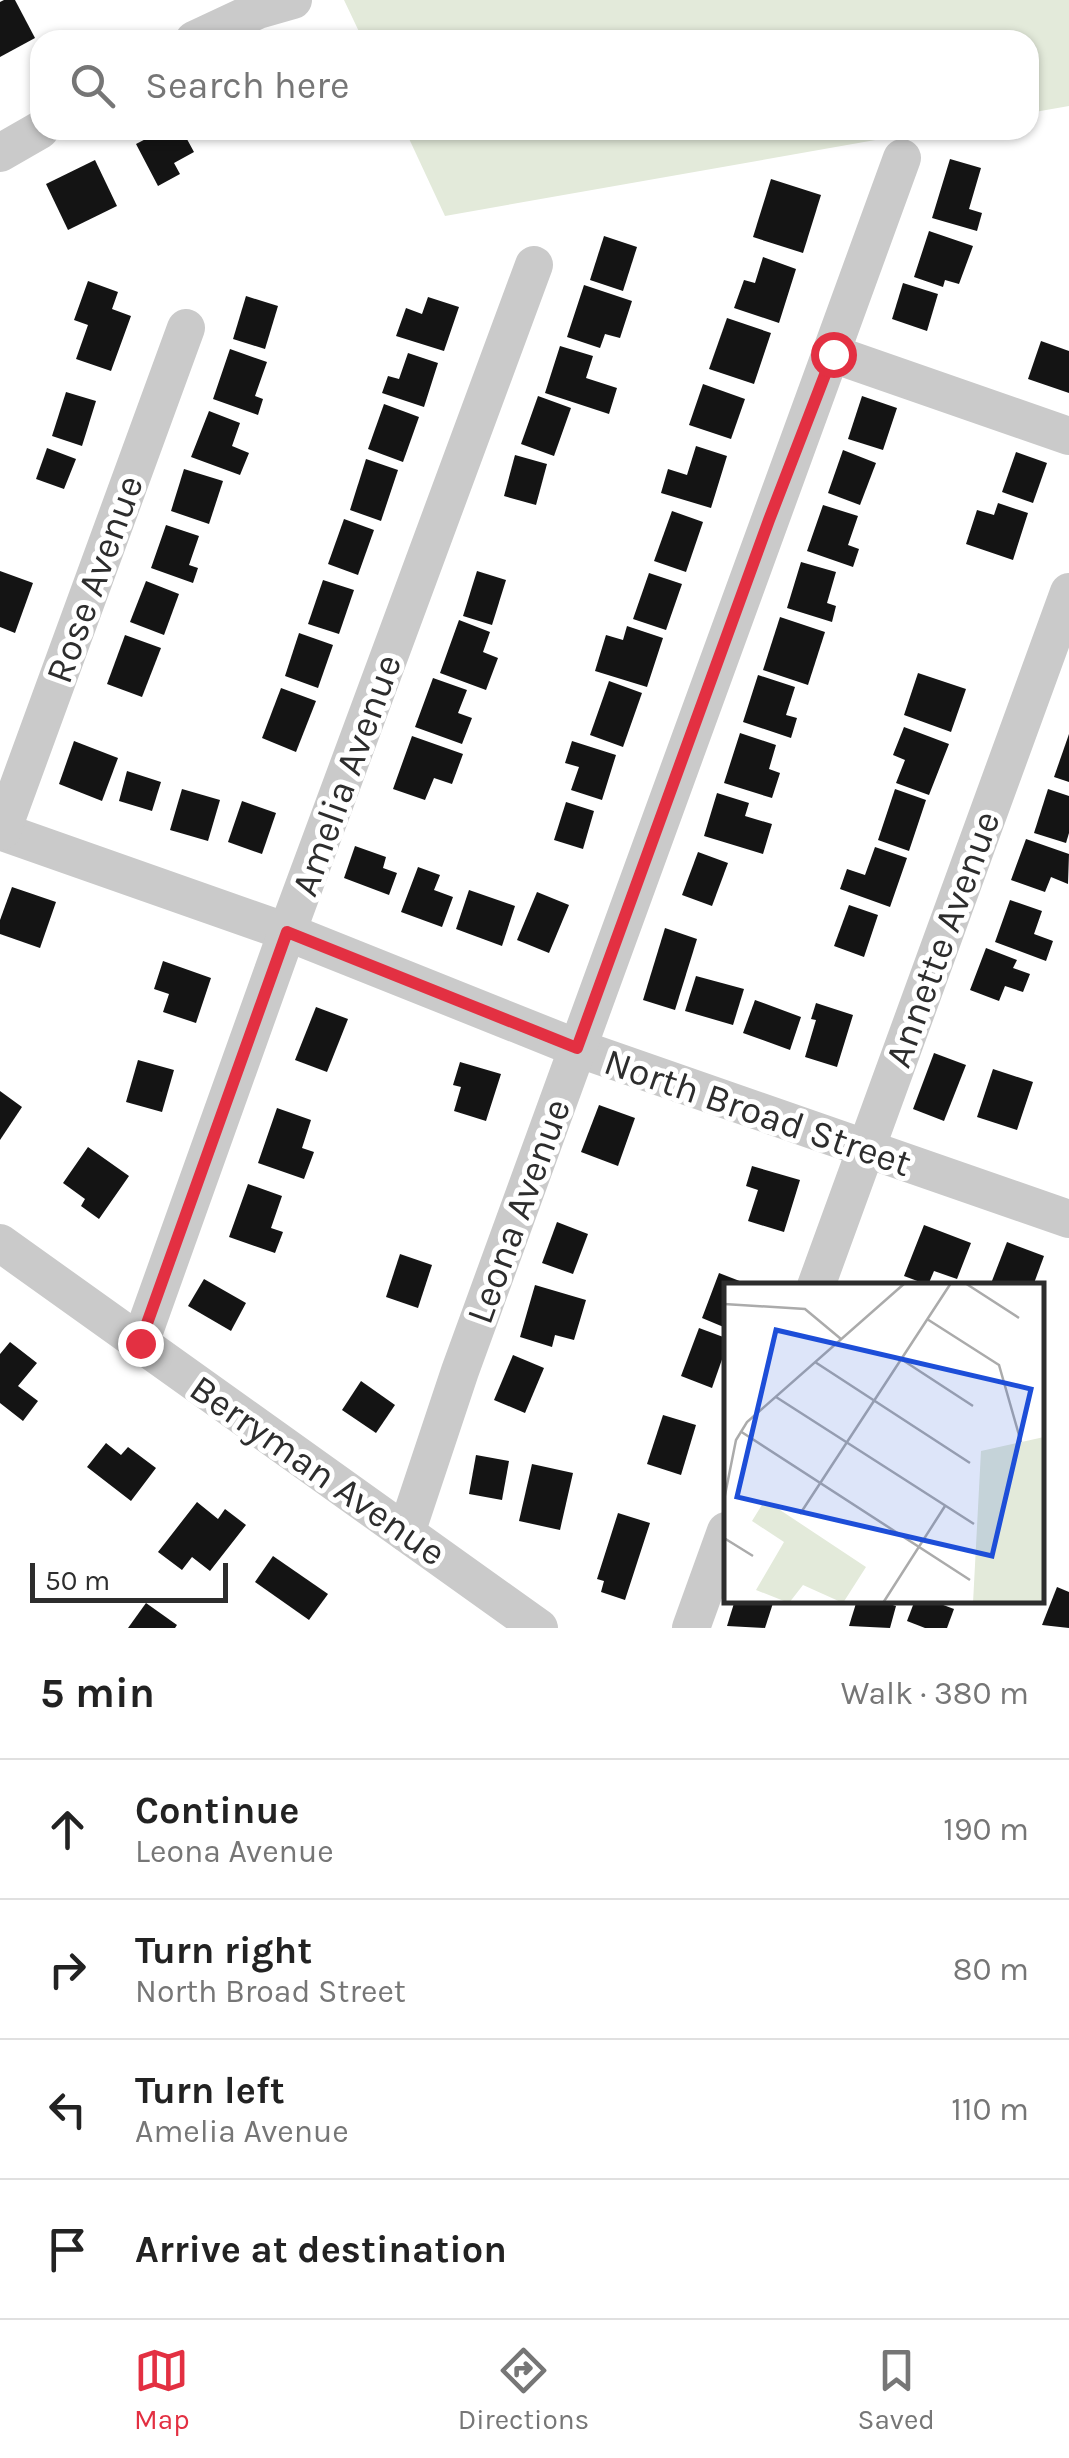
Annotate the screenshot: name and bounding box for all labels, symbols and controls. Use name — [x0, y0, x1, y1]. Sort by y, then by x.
search box — [30, 30, 1039, 140]
icon: search — [65, 58, 120, 113]
text: Search here — [145, 63, 349, 108]
route start — [811, 332, 857, 378]
street label: Rose Avenue — [36, 469, 153, 689]
street label: Amelia Avenue — [282, 648, 411, 902]
street label: Annette Avenue — [875, 805, 1010, 1073]
street label: North Broad Street — [598, 1039, 917, 1186]
street label: Leona Avenue — [457, 1093, 580, 1330]
inset map — [724, 1283, 1044, 1603]
route end — [118, 1321, 164, 1367]
street label: Berryman Avenue — [181, 1365, 454, 1575]
scale bar — [30, 1558, 228, 1602]
text: 50 m — [45, 1564, 110, 1597]
text: 5 min — [40, 1668, 155, 1718]
text: Walk · 380 m — [841, 1675, 1029, 1712]
text: Continue — [135, 1788, 299, 1833]
icon: ahead — [40, 1802, 95, 1857]
text: 190 m — [943, 1811, 1029, 1848]
text: Leona Avenue — [135, 1833, 334, 1870]
text: Turn right — [135, 1928, 312, 1973]
icon: right — [40, 1942, 95, 1997]
text: 80 m — [953, 1951, 1029, 1988]
text: North Broad Street — [135, 1973, 406, 2010]
text: Turn left — [135, 2068, 285, 2113]
icon: left — [40, 2082, 95, 2137]
text: 110 m — [951, 2091, 1029, 2128]
text: Amelia Avenue — [135, 2113, 349, 2150]
icon: arrive — [40, 2222, 95, 2277]
text: Arrive at destination — [135, 2227, 507, 2272]
tab: Map — [134, 2343, 190, 2436]
tab: Directions — [458, 2343, 589, 2436]
tab: Saved — [857, 2343, 935, 2436]

